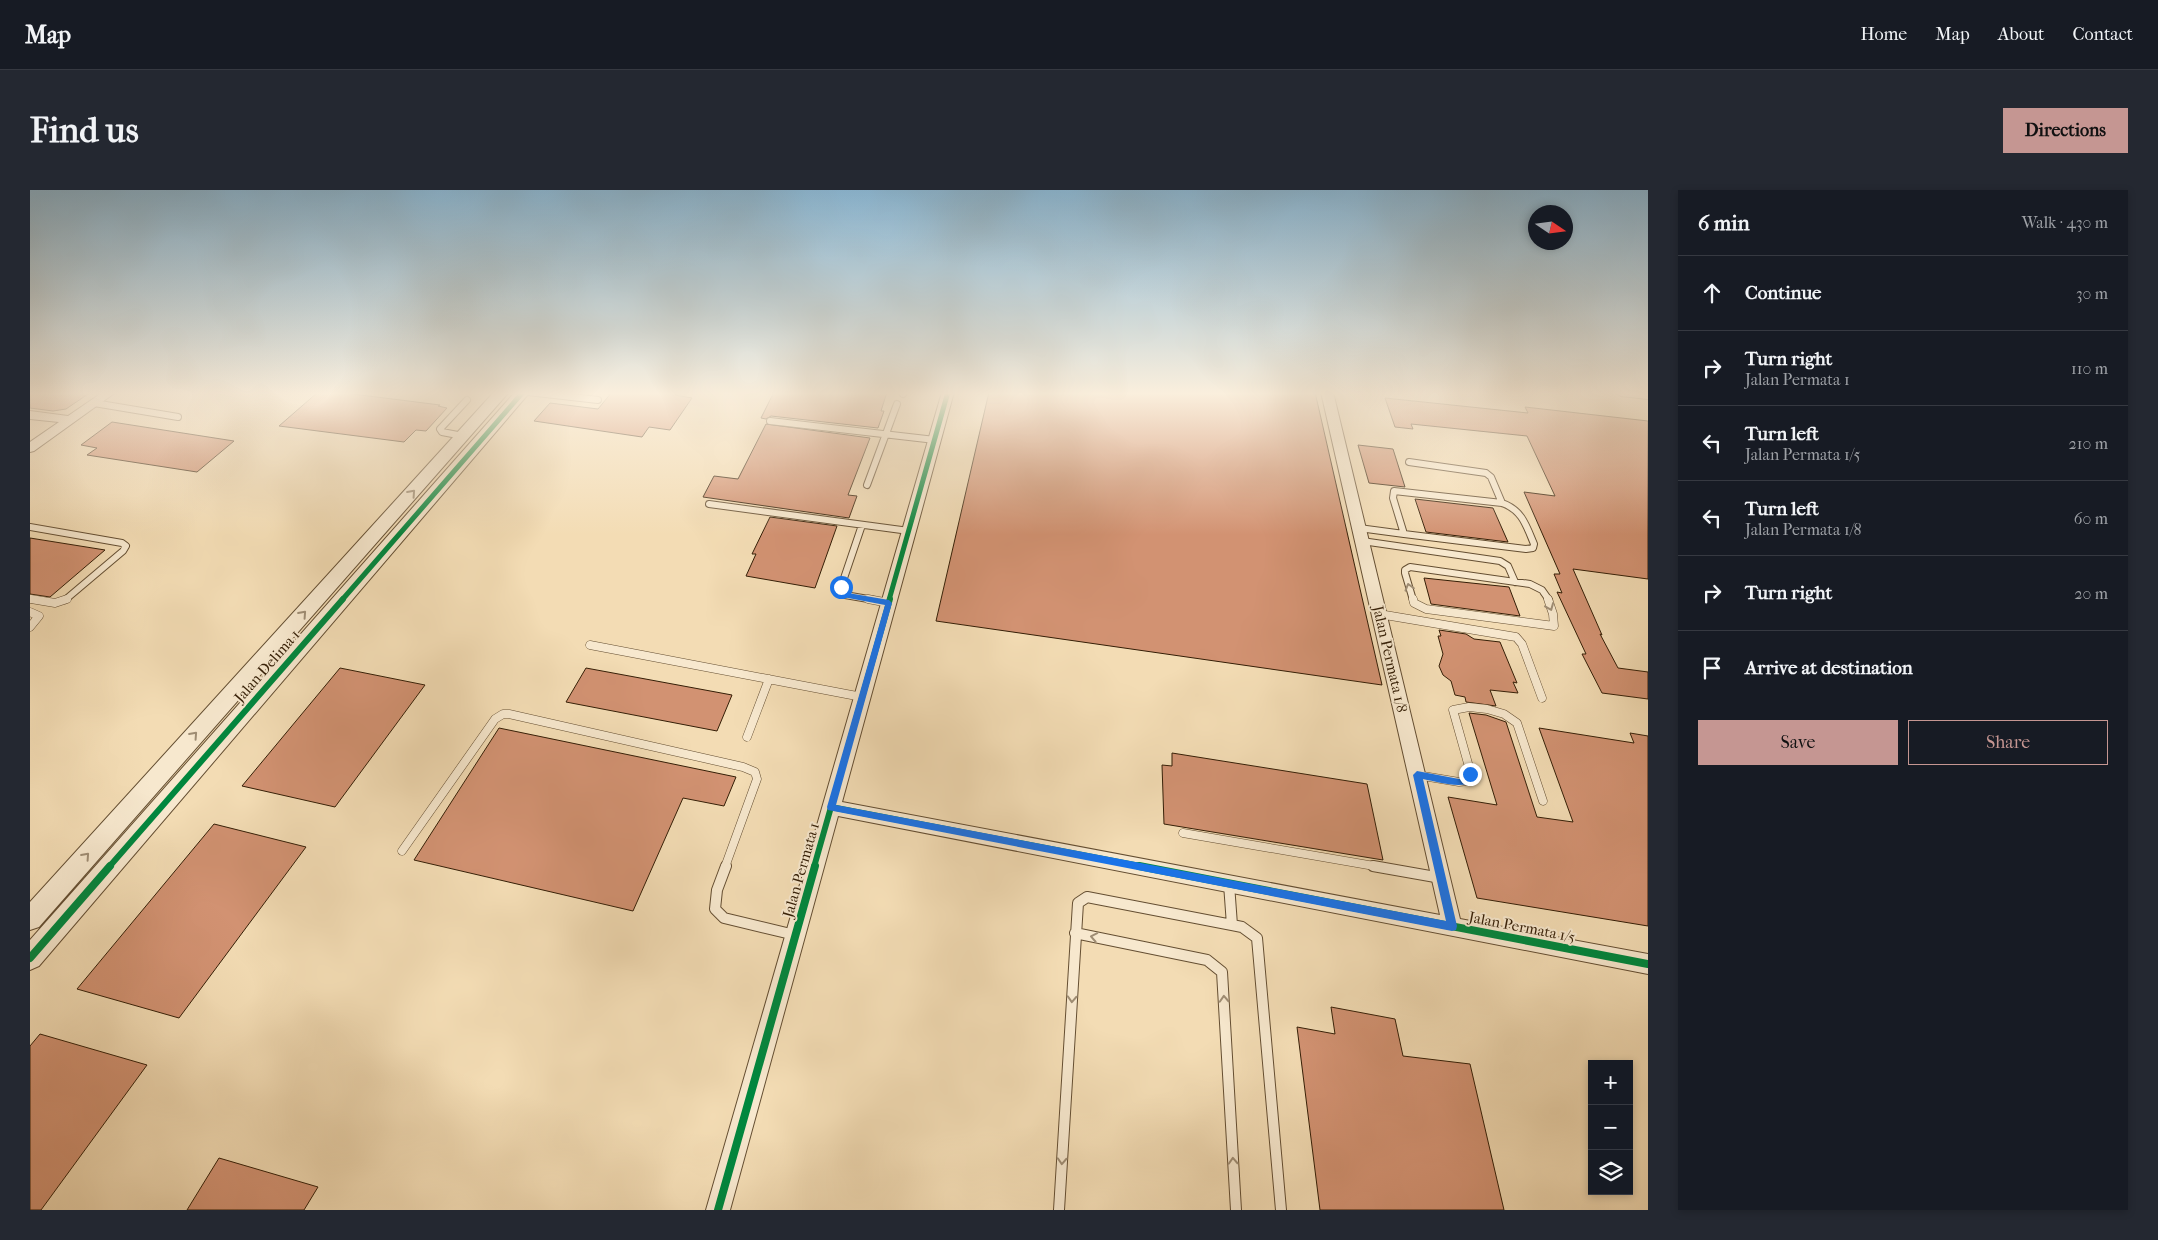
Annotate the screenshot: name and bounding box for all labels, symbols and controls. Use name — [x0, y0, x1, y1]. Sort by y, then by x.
text: Map — [25, 21, 71, 49]
text: Home — [1860, 24, 1907, 45]
text: Map — [1935, 24, 1970, 45]
text: About — [1998, 24, 2044, 45]
text: Contact — [2072, 24, 2133, 45]
button: Directions — [2003, 108, 2128, 153]
text: Find us — [30, 110, 139, 151]
north arrow — [1528, 205, 1573, 250]
text: 6 min — [1698, 211, 1750, 235]
text: Walk · 430 m — [2022, 213, 2108, 232]
icon: ahead — [1698, 279, 1726, 307]
text: Continue — [1745, 282, 1821, 304]
text: 30 m — [2076, 284, 2108, 303]
text: Turn right — [1745, 348, 1832, 370]
icon: right — [1698, 354, 1726, 382]
text: 110 m — [2071, 359, 2108, 378]
text: Jalan Permata 1 — [1745, 370, 1850, 389]
text: Turn left — [1745, 423, 1819, 445]
icon: left — [1698, 429, 1726, 457]
text: 210 m — [2069, 434, 2108, 453]
text: Jalan Permata 1/5 — [1745, 445, 1860, 464]
one-way arrow — [406, 490, 415, 499]
text: Turn left — [1745, 498, 1819, 520]
icon: left — [1698, 504, 1726, 532]
text: 60 m — [2074, 509, 2108, 528]
text: Jalan Permata 1/8 — [1745, 520, 1862, 539]
route start — [830, 576, 853, 599]
icon: right — [1698, 579, 1726, 607]
text: Turn right — [1745, 582, 1832, 604]
one-way arrow — [1405, 583, 1415, 591]
text: 20 m — [2074, 584, 2108, 603]
one-way arrow — [1544, 602, 1555, 611]
street label: Jalan Permata 1/8 — [1369, 603, 1411, 714]
one-way arrow — [297, 611, 306, 620]
street label: Jalan Delima 1 — [230, 626, 304, 707]
icon: arrive — [1698, 654, 1726, 682]
text: Arrive at destination — [1745, 657, 1913, 679]
button: Save — [1698, 720, 1898, 765]
button: Share — [1908, 720, 2108, 765]
one-way arrow — [189, 732, 198, 741]
route end — [1459, 763, 1482, 786]
street label: Jalan Permata 1 — [779, 820, 823, 921]
one-way arrow — [80, 853, 89, 862]
street label: Jalan Permata 1/5 — [1466, 908, 1577, 946]
one-way arrow — [1089, 932, 1098, 942]
one-way arrow — [1066, 995, 1077, 1003]
one-way arrow — [1218, 995, 1229, 1003]
map controls — [1588, 1060, 1633, 1195]
button: + — [1588, 1060, 1633, 1105]
button: − — [1588, 1105, 1633, 1150]
button: layers — [1588, 1150, 1633, 1195]
one-way arrow — [1228, 1157, 1239, 1165]
one-way arrow — [1056, 1158, 1067, 1166]

